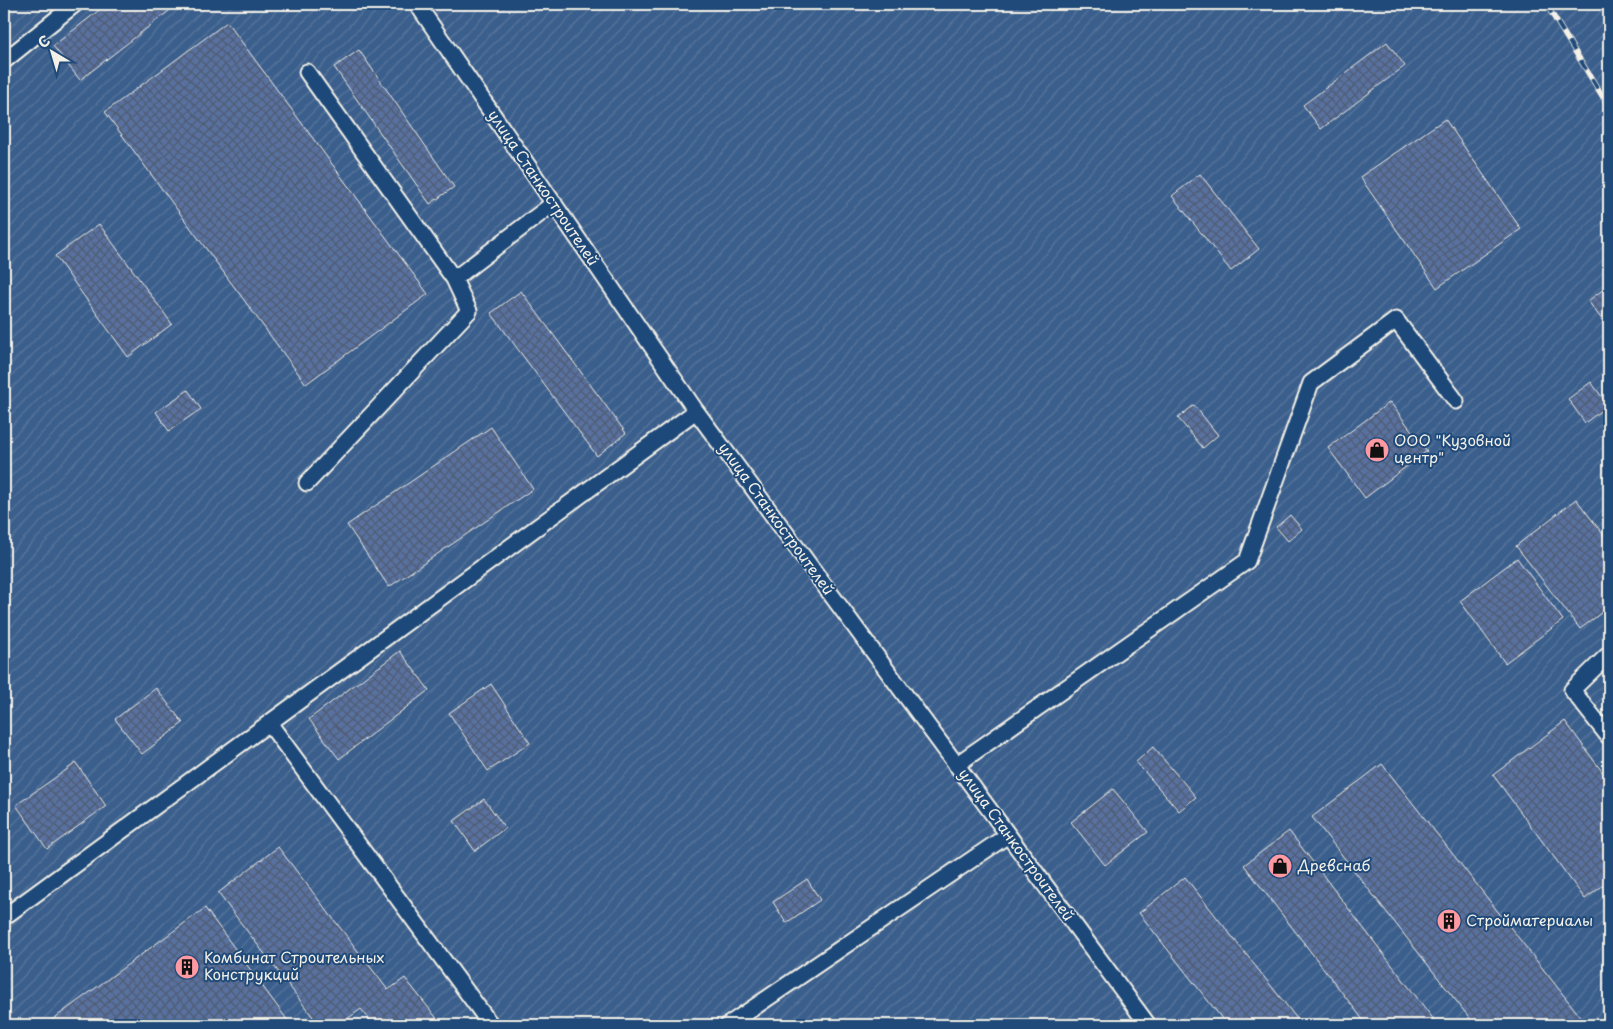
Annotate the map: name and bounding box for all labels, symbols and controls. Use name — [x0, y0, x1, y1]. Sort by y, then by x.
north arrow — [28, 28, 78, 78]
text: С — [33, 30, 54, 53]
street label: улица Станкостроителей — [483, 104, 605, 270]
place label: ООО "Кузовной центр" — [1394, 428, 1511, 468]
street label: улица Станкостроителей — [714, 437, 841, 599]
shop icon: ООО "Кузовной центр" — [1364, 437, 1390, 463]
street label: улица Станкостроителей — [954, 763, 1081, 925]
shop icon: Древснаб — [1267, 853, 1293, 879]
place label: Древснаб — [1297, 853, 1371, 876]
building icon: Стройматериалы — [1436, 908, 1462, 934]
place label: Стройматериалы — [1466, 908, 1593, 931]
place label: Комбинат Строительных Конструкций — [204, 945, 385, 985]
building icon: Комбинат Строительных Конструкций — [174, 954, 200, 980]

